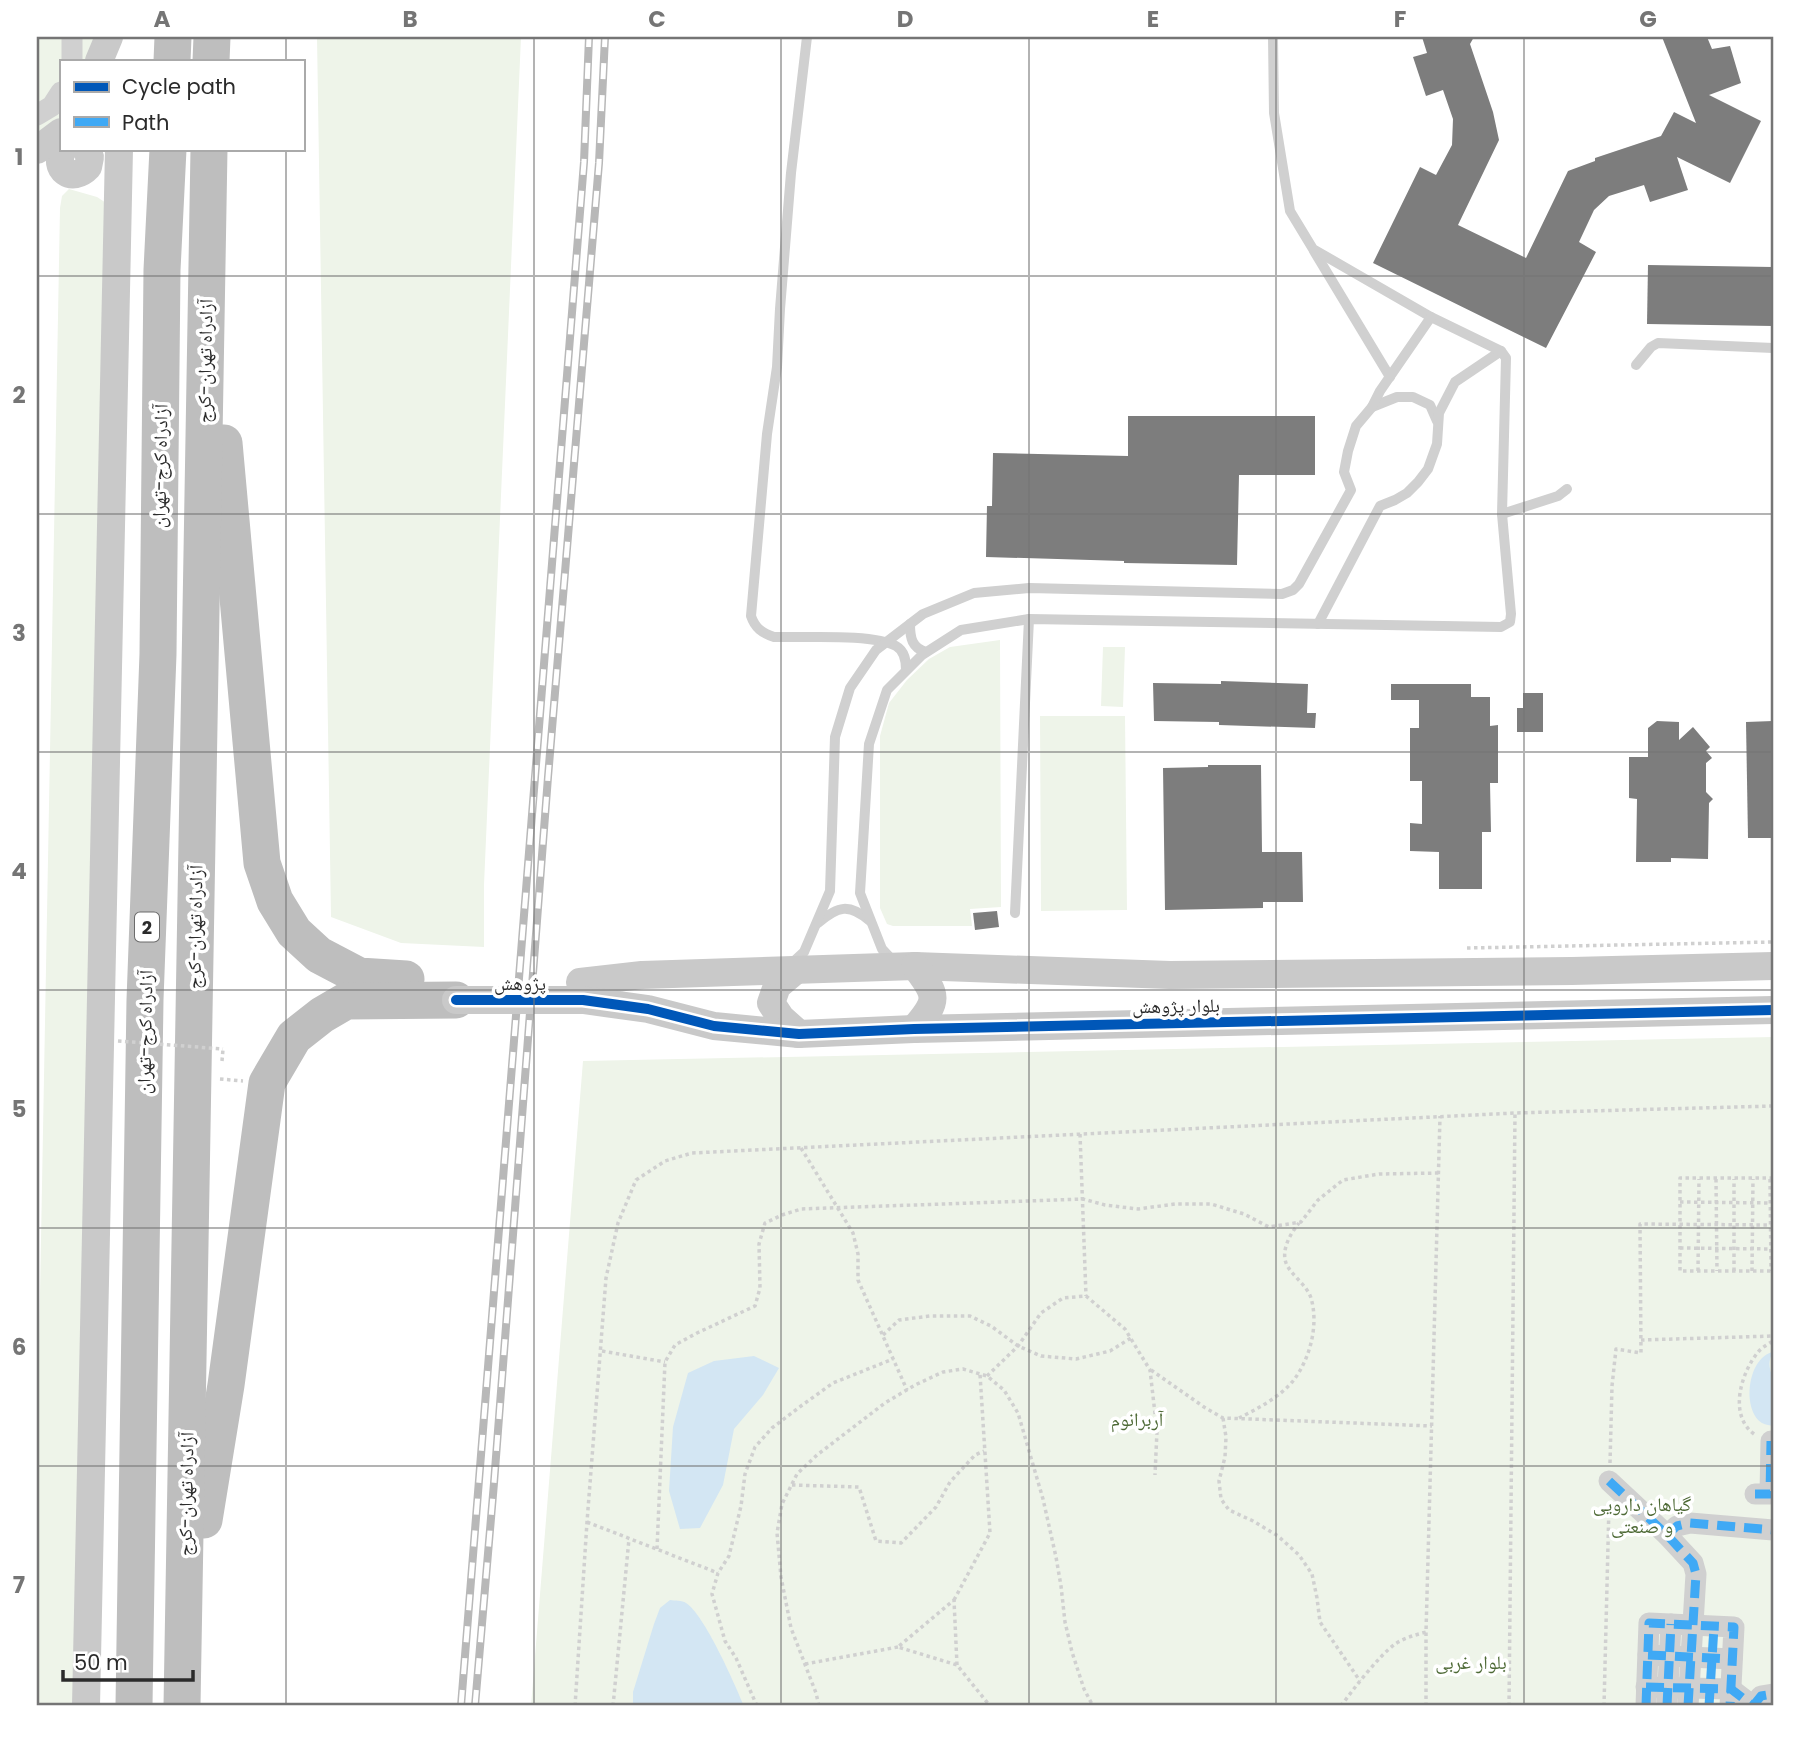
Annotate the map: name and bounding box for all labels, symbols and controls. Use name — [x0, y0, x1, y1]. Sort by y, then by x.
text: A — [154, 3, 171, 35]
text: B — [402, 3, 418, 35]
text: C — [648, 3, 666, 35]
text: D — [897, 3, 913, 35]
text: E — [1147, 3, 1159, 35]
text: F — [1394, 3, 1406, 35]
text: G — [1639, 3, 1657, 35]
legend — [60, 60, 304, 150]
text: Cycle path — [122, 72, 236, 101]
text: Path — [122, 108, 169, 137]
text: 1 — [15, 141, 23, 173]
street label: آزادراه تهران-کرج — [190, 298, 220, 423]
text: 2 — [12, 379, 26, 411]
street label: آزادراه کرج-تهران — [145, 403, 175, 528]
text: 3 — [12, 617, 26, 649]
text: 4 — [11, 855, 27, 887]
street label: آزادراه تهران-کرج — [180, 864, 210, 989]
road number: 2 — [135, 912, 159, 942]
street label: آزادراه کرج-تهران — [130, 969, 160, 1094]
street label: پژوهش — [494, 970, 546, 997]
street label: بلوار پژوهش — [1132, 992, 1220, 1020]
text: 5 — [12, 1093, 26, 1125]
text: 6 — [12, 1331, 26, 1363]
park label: آربرانوم — [1111, 1406, 1165, 1433]
street label: آزادراه تهران-کرج — [171, 1431, 201, 1556]
park label: گیاهان دارویی و صنعتی — [1593, 1491, 1691, 1540]
text: 7 — [13, 1569, 25, 1601]
scale bar — [63, 1638, 192, 1682]
text: 50 m — [74, 1648, 128, 1677]
park label: بلوار غربی — [1435, 1649, 1507, 1676]

